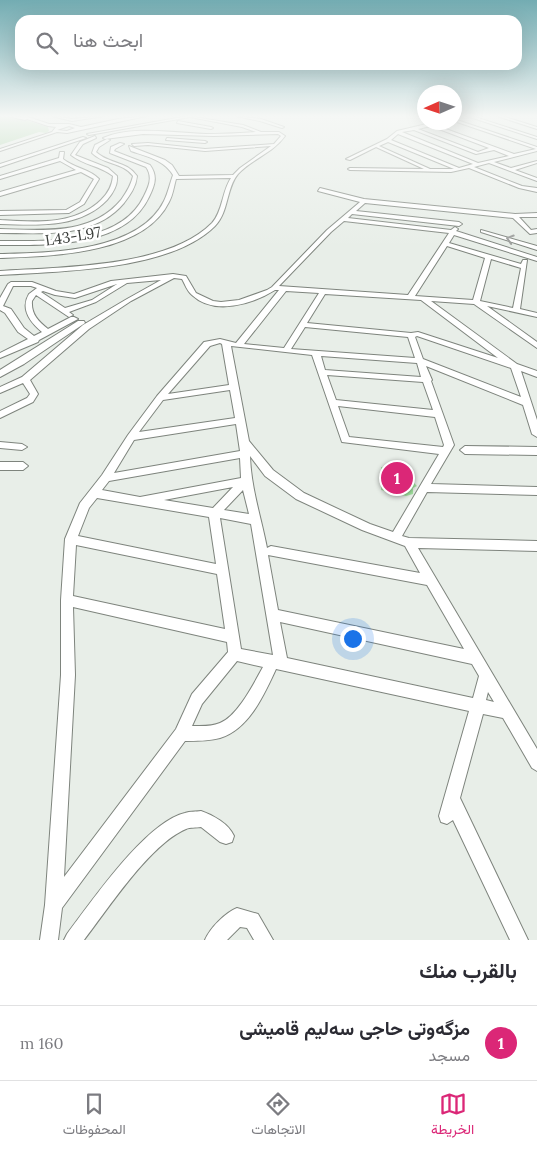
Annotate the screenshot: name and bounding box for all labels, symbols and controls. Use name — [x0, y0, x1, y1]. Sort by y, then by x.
search box — [15, 15, 522, 70]
text: ابحث هنا — [73, 28, 143, 52]
icon: search — [33, 29, 61, 57]
north arrow — [417, 85, 462, 130]
street label: L43-L97 — [44, 222, 102, 250]
one-way arrow — [507, 235, 515, 245]
pin: 1 — [381, 459, 413, 497]
your location — [340, 626, 366, 652]
text: بالقرب منك — [419, 957, 517, 984]
text: مزگەوتی حاجی سەلیم قامیشی — [239, 1016, 470, 1040]
text: 160 m — [20, 1033, 64, 1053]
text: 1 — [498, 1033, 504, 1053]
text: مسجد — [429, 1045, 470, 1065]
tab: المحفوظات — [63, 1090, 126, 1142]
tab: الاتجاهات — [251, 1090, 306, 1142]
tab: الخريطة — [431, 1090, 474, 1142]

